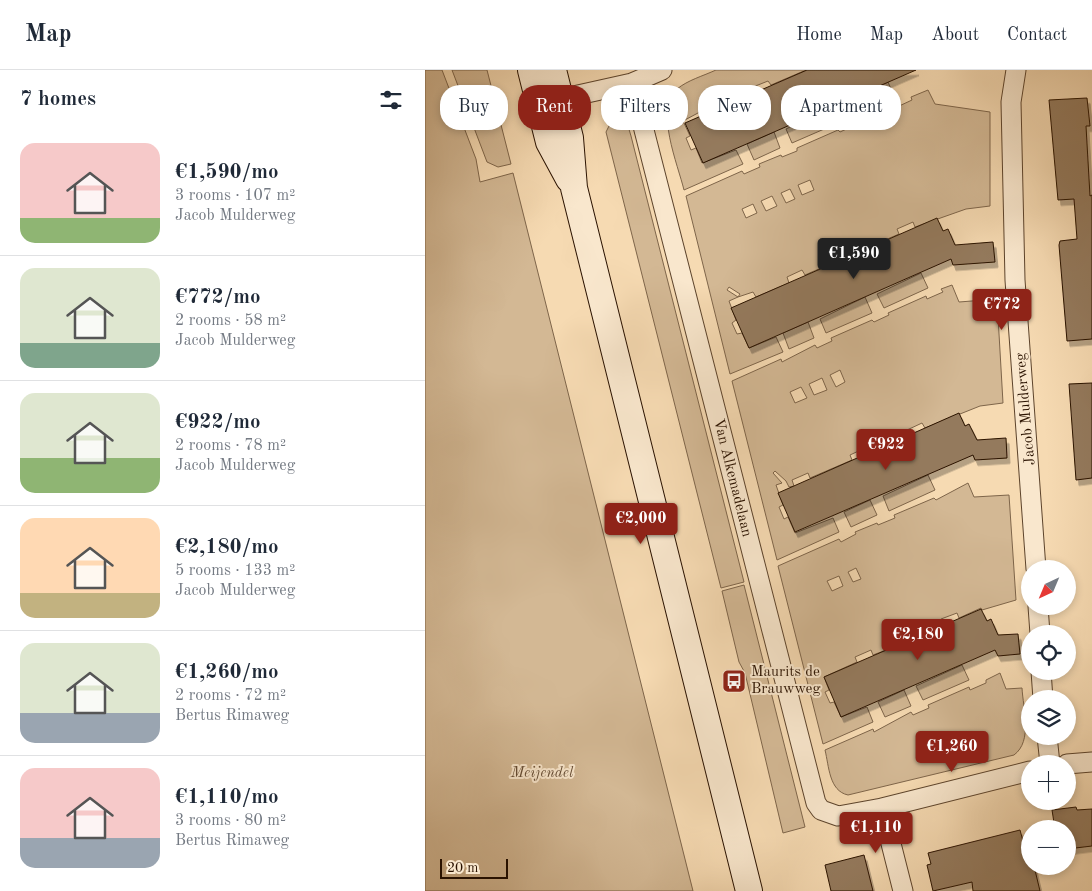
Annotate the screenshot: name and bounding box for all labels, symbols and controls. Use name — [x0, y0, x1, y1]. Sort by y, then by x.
text: Map — [25, 23, 72, 47]
text: Home — [796, 26, 842, 44]
text: Map — [870, 26, 903, 44]
text: About — [931, 26, 979, 44]
text: Contact — [1007, 26, 1067, 44]
chip: Buy — [440, 85, 508, 130]
chip: Rent — [518, 85, 591, 130]
chip: Filters — [601, 85, 688, 130]
chip: New — [698, 85, 771, 130]
chip: Apartment — [781, 85, 901, 130]
icon: filters — [377, 86, 405, 114]
text: 7 homes — [20, 89, 96, 110]
text: €1,590/mo — [175, 162, 279, 183]
icon: home — [60, 163, 120, 223]
text: 3 rooms · 107 m² — [175, 188, 295, 204]
text: Jacob Mulderweg — [175, 208, 295, 224]
pin: €1,590 — [813, 238, 895, 280]
text: €1,590 — [829, 246, 879, 262]
text: €772/mo — [175, 287, 261, 308]
icon: home — [60, 288, 120, 348]
pin: €772 — [972, 288, 1032, 331]
text: €772 — [983, 297, 1021, 313]
text: 2 rooms · 58 m² — [175, 313, 286, 329]
text: Jacob Mulderweg — [175, 333, 295, 349]
street label: Jacob Mulderweg — [1014, 352, 1038, 466]
text: €922/mo — [175, 412, 261, 433]
icon: home — [60, 413, 120, 473]
street label: Van Alkemadelaan — [710, 417, 754, 539]
pin: €922 — [856, 428, 916, 471]
text: €922 — [867, 437, 905, 453]
text: 2 rooms · 78 m² — [175, 438, 286, 454]
text: Jacob Mulderweg — [175, 458, 295, 474]
pin: €2,000 — [600, 502, 682, 545]
text: €2,000 — [616, 511, 666, 527]
text: €2,180/mo — [175, 537, 279, 558]
icon: home — [60, 538, 120, 598]
north arrow — [1021, 560, 1076, 615]
map controls — [1021, 560, 1076, 875]
text: 5 rooms · 133 m² — [175, 563, 295, 579]
text: Jacob Mulderweg — [175, 583, 295, 599]
pin: €2,180 — [877, 618, 959, 661]
button: locate — [1021, 625, 1076, 680]
text: €2,180 — [893, 627, 943, 643]
text: €1,260/mo — [175, 662, 279, 683]
icon: home — [60, 663, 120, 723]
place label: Maurits de Brauwweg — [751, 665, 820, 697]
bus stop icon: Maurits de Brauwweg — [721, 668, 747, 694]
text: 2 rooms · 72 m² — [175, 688, 286, 704]
button: layers — [1021, 690, 1076, 745]
text: Bertus Rimaweg — [175, 708, 289, 724]
pin: €1,260 — [911, 730, 993, 773]
text: €1,260 — [927, 739, 977, 755]
button: + — [1021, 755, 1076, 810]
park label: Meijendel — [510, 766, 574, 781]
text: €1,110/mo — [175, 787, 279, 808]
icon: home — [60, 788, 120, 848]
pin: €1,110 — [835, 812, 917, 854]
text: 3 rooms · 80 m² — [175, 813, 286, 829]
text: €1,110 — [851, 820, 901, 836]
button: − — [1021, 820, 1076, 875]
text: Bertus Rimaweg — [175, 833, 289, 849]
scale bar — [440, 856, 507, 879]
text: 20 m — [447, 861, 478, 875]

